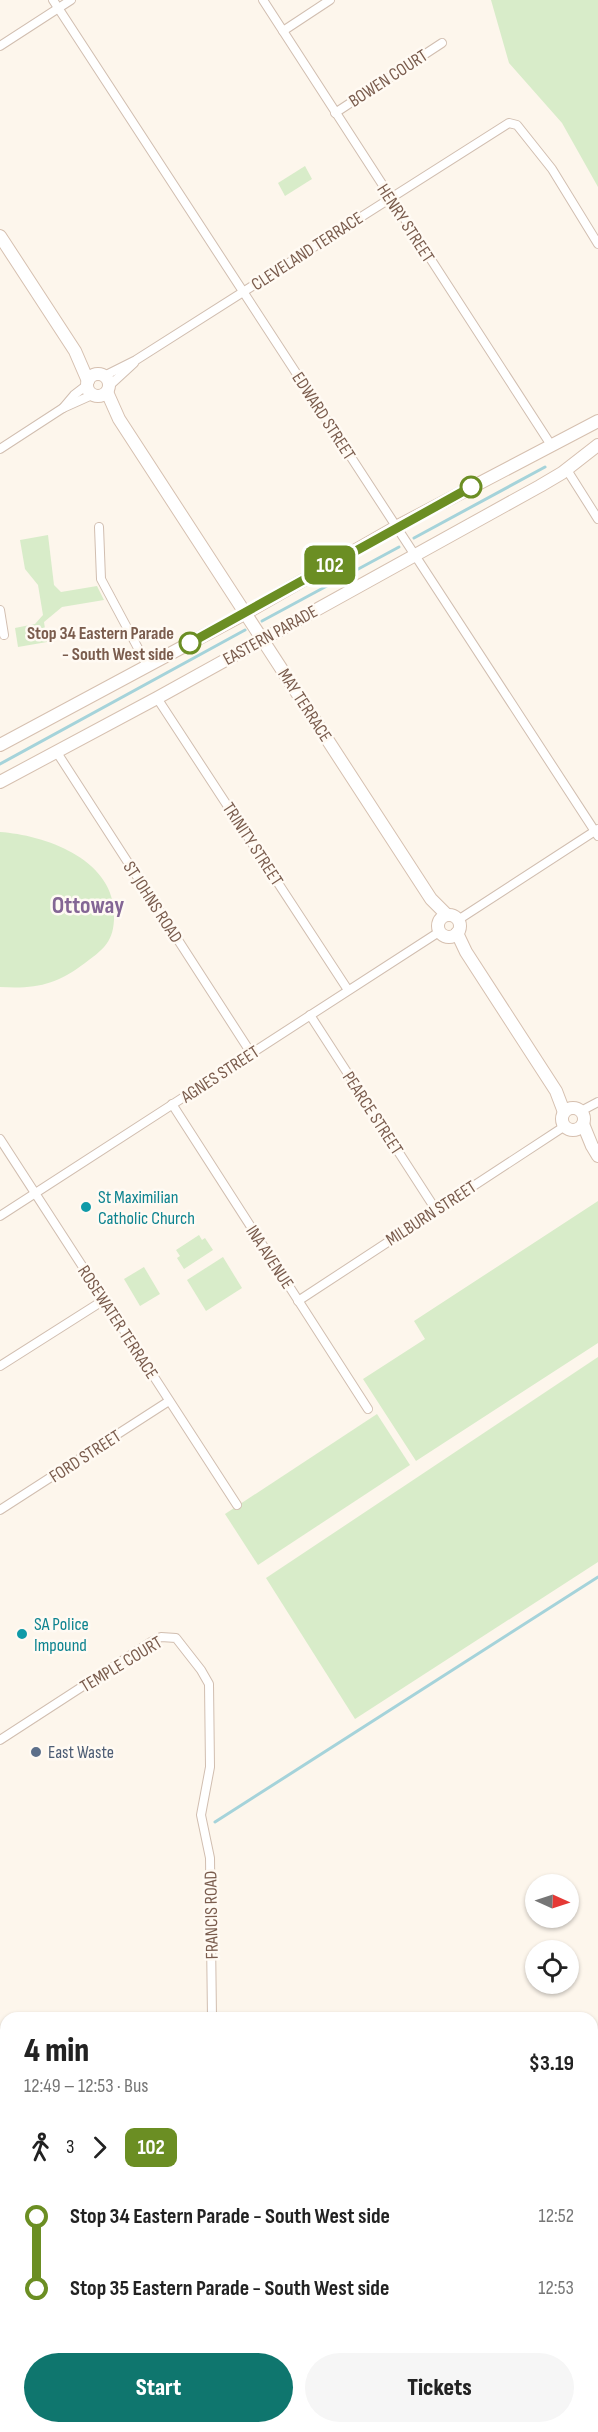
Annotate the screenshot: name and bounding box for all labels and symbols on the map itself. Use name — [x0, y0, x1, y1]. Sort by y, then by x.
street label: BOWEN COURT — [345, 45, 432, 112]
street label: HENRY STREET — [372, 180, 439, 267]
street label: CLEVELAND TERRACE — [248, 208, 367, 295]
street label: EDWARD STREET — [287, 368, 360, 464]
unlabelled marker — [460, 476, 482, 498]
line badge: 102 — [296, 546, 364, 584]
street label: EASTERN PARADE — [219, 601, 321, 670]
place label: Stop 34 Eastern Parade - South West side — [27, 623, 174, 665]
marker: Stop 34 Eastern Parade - South West side — [179, 632, 201, 654]
street label: MAY TERRACE — [273, 665, 336, 746]
street label: TRINITY STREET — [218, 799, 287, 890]
street label: ST JOHNS ROAD — [119, 858, 187, 947]
district label: Ottoway — [52, 891, 124, 920]
street label: AGNES STREET — [176, 1041, 263, 1108]
street label: PEARCE STREET — [338, 1068, 407, 1159]
street label: MILBURN STREET — [382, 1176, 480, 1250]
place label: St Maximilian Catholic Church — [98, 1187, 195, 1229]
marker: St Maximilian Catholic Church — [79, 1200, 93, 1214]
street label: INA AVENUE — [241, 1222, 298, 1293]
street label: ROSEWATER TERRACE — [73, 1262, 162, 1383]
street label: FORD STREET — [46, 1426, 125, 1487]
place label: SA Police Impound — [34, 1614, 89, 1656]
marker: SA Police Impound — [15, 1627, 29, 1641]
street label: TEMPLE COURT — [77, 1632, 166, 1697]
place label: East Waste — [48, 1742, 114, 1763]
marker: East Waste — [29, 1745, 43, 1759]
street label: FRANCIS ROAD — [200, 1871, 223, 1959]
north arrow — [525, 1874, 579, 1928]

